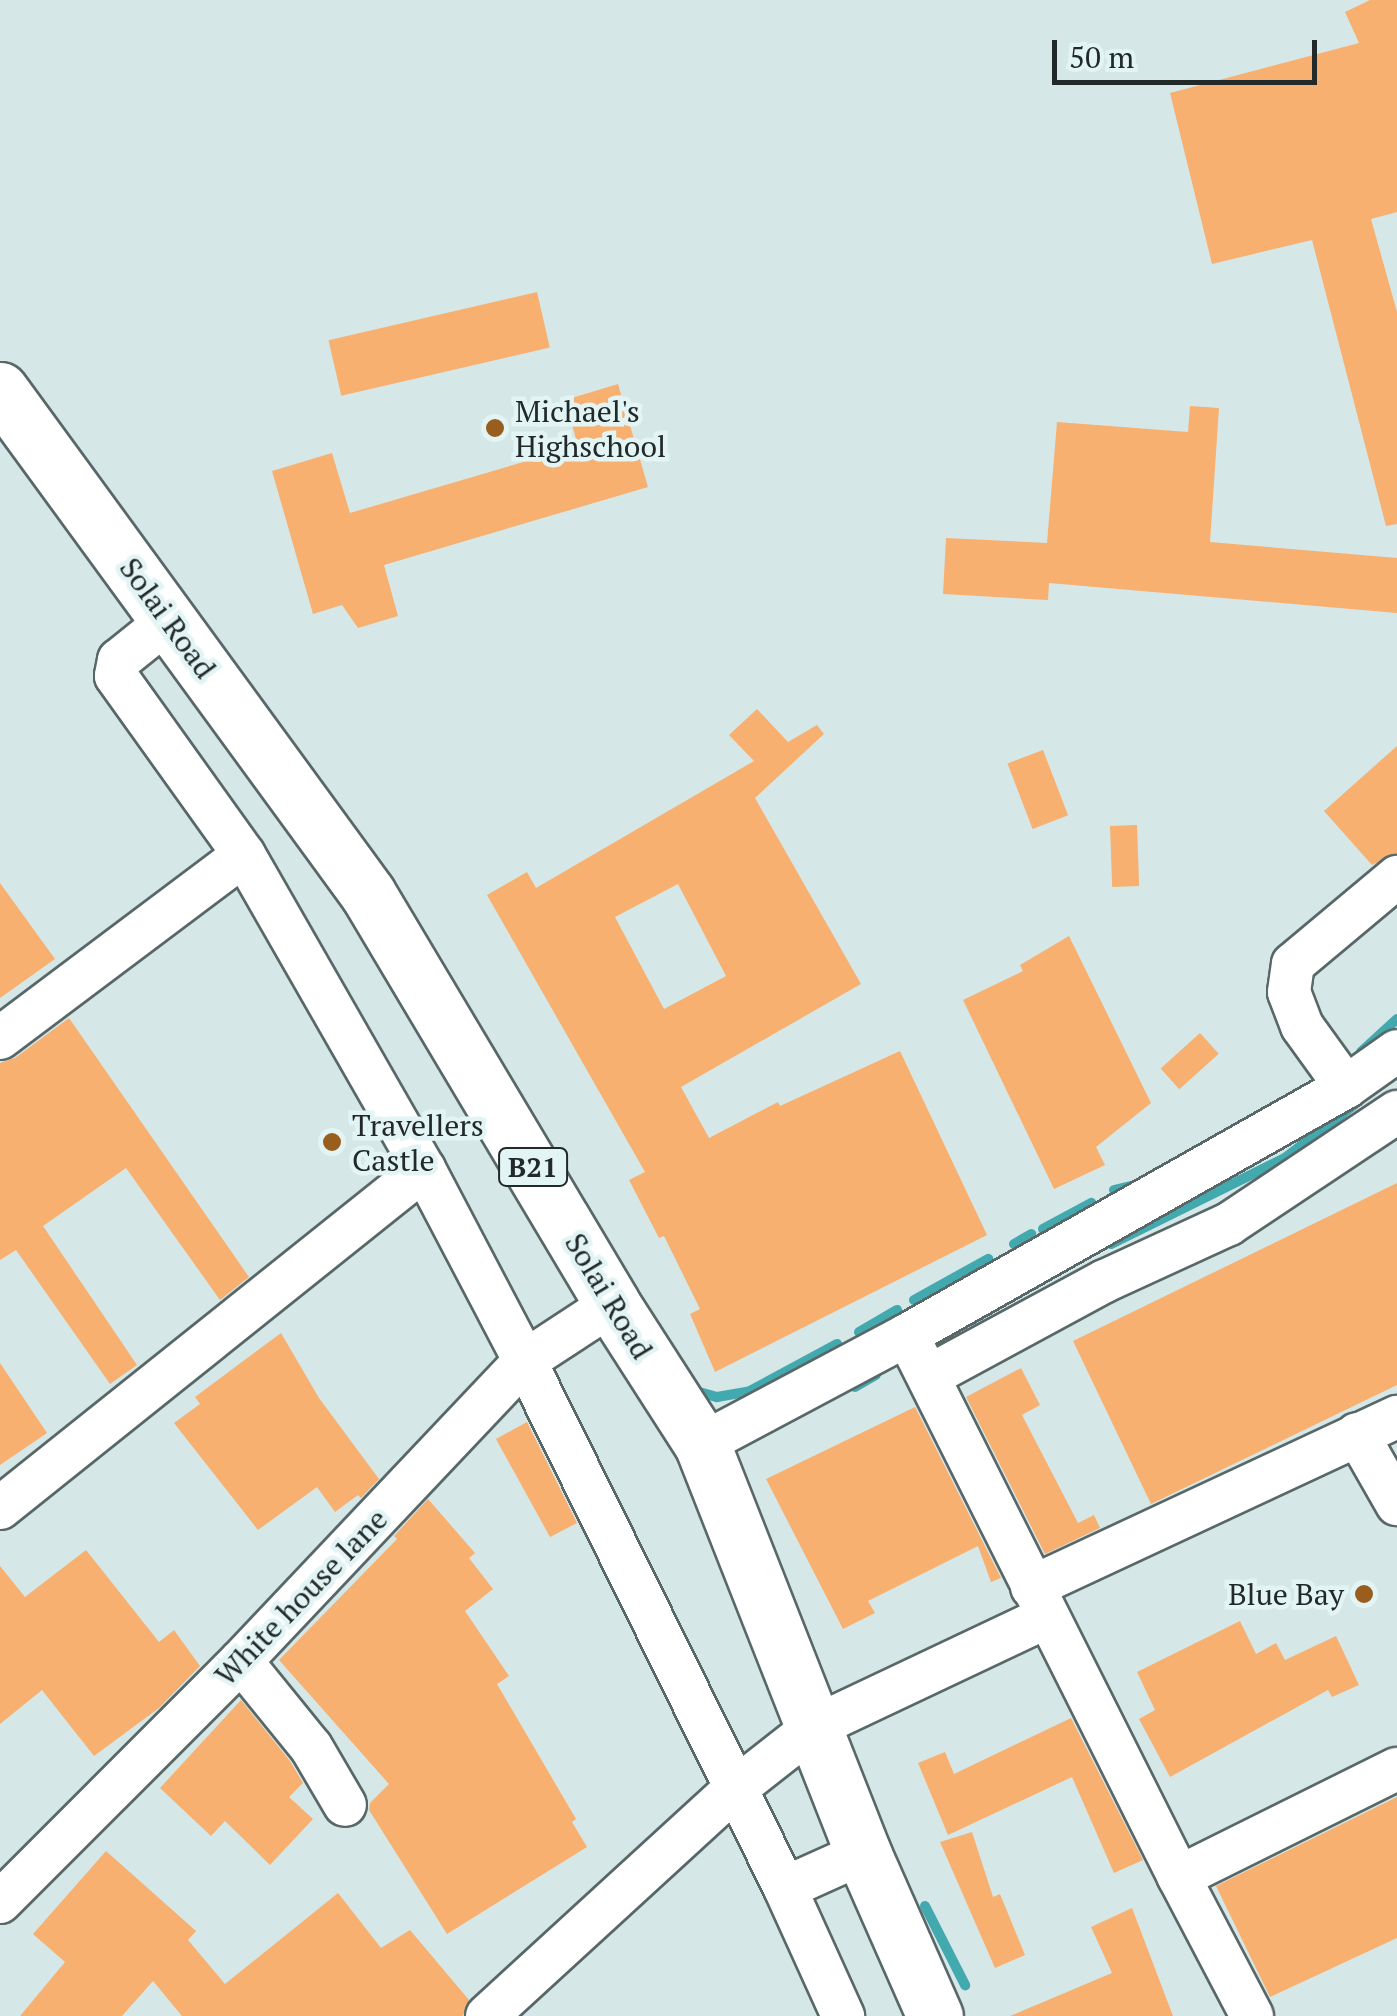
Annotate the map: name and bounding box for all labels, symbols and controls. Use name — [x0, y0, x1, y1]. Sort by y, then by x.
scale bar — [1057, 20, 1322, 82]
text: 50 m — [1069, 37, 1134, 77]
place label: Michael's Highschool — [515, 393, 666, 464]
marker: Michael's Highschool — [484, 417, 506, 439]
street label: Solai Road — [112, 551, 224, 685]
place label: Travellers Castle — [352, 1107, 484, 1178]
marker: Travellers Castle — [321, 1131, 343, 1153]
road number: B21 — [498, 1144, 568, 1190]
street label: Solai Road — [557, 1227, 661, 1365]
street label: White house lane — [207, 1501, 395, 1693]
place label: Blue Bay — [1228, 1576, 1344, 1612]
marker: Blue Bay — [1353, 1583, 1375, 1605]

